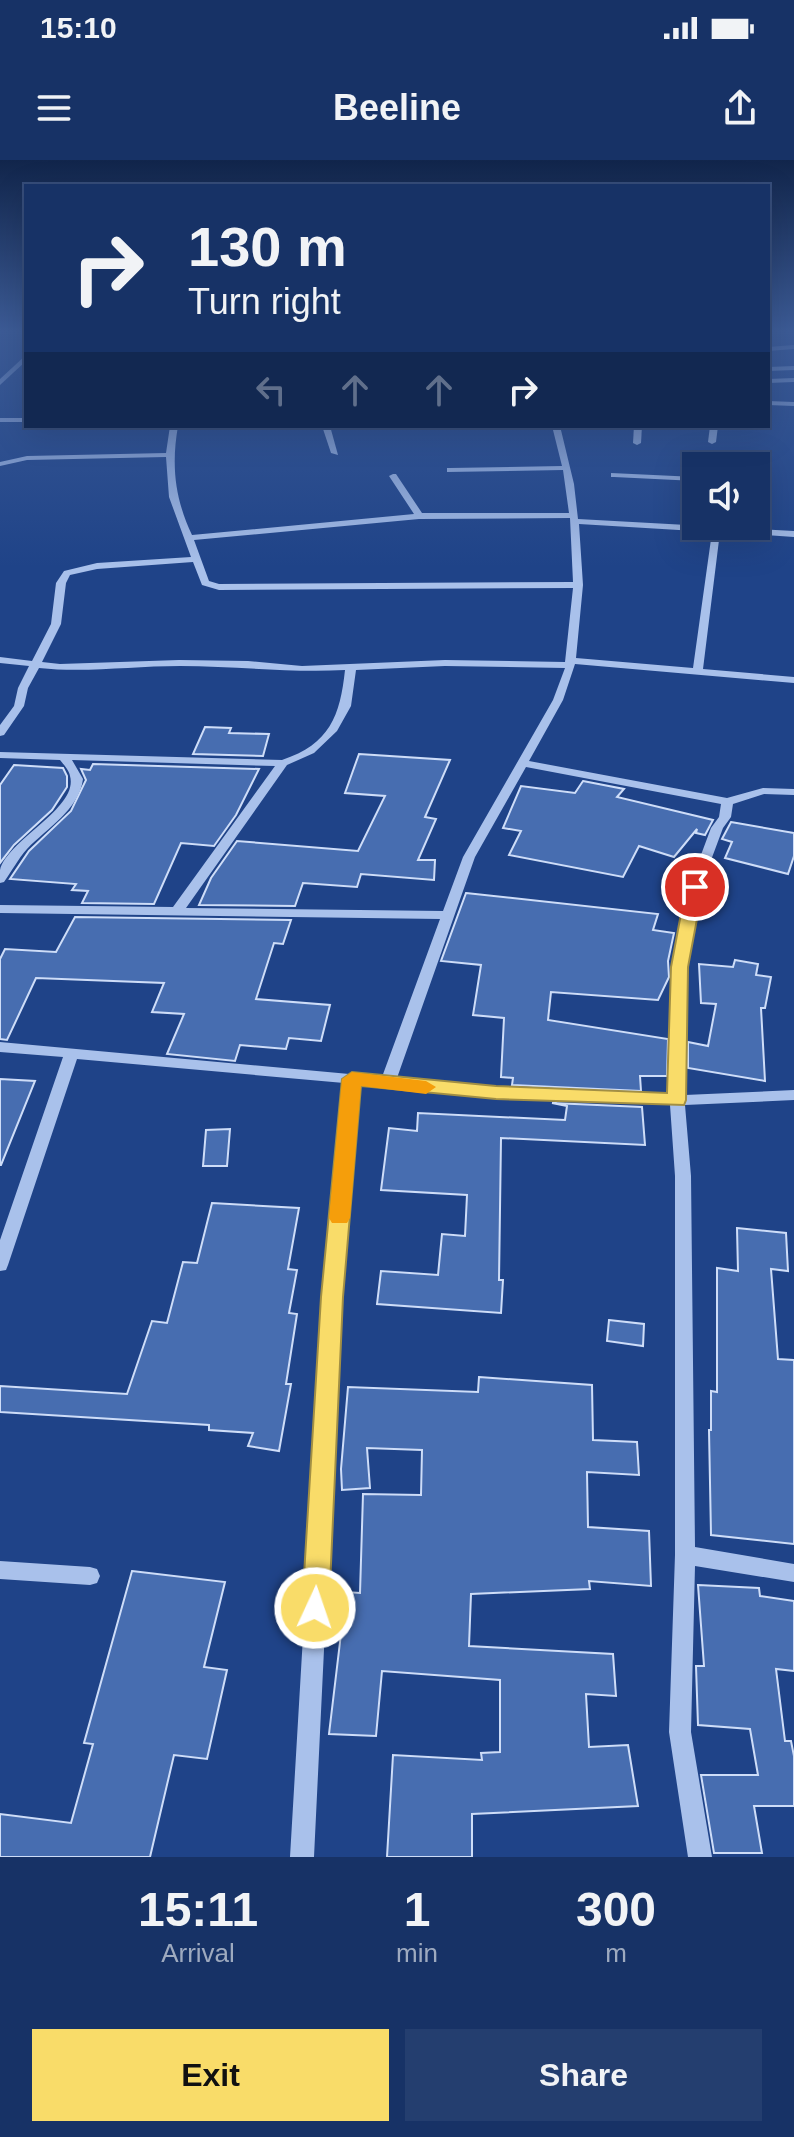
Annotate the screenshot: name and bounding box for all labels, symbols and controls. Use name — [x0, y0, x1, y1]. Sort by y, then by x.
text: 15:10 — [40, 11, 117, 44]
icon: menu — [32, 86, 76, 130]
icon: share — [718, 86, 762, 130]
text: Beeline — [333, 87, 461, 128]
text: 130 m — [188, 215, 347, 278]
icon: right — [56, 216, 160, 320]
text: Turn right — [188, 281, 341, 322]
icon: left — [249, 368, 293, 412]
icon: ahead — [333, 368, 377, 412]
icon: ahead — [417, 368, 461, 412]
icon: right — [501, 368, 545, 412]
map controls — [682, 452, 770, 540]
button: sound — [682, 452, 770, 540]
pin — [661, 853, 729, 921]
icon: arrive — [673, 865, 717, 909]
position arrow — [273, 1566, 357, 1650]
text: 15:11 — [138, 1883, 258, 1936]
text: 1 — [404, 1883, 430, 1936]
text: 300 — [576, 1883, 656, 1936]
text: Arrival — [161, 1938, 235, 1968]
text: min — [396, 1938, 438, 1968]
text: m — [605, 1938, 627, 1968]
button: Exit — [32, 2029, 389, 2121]
button: Share — [405, 2029, 762, 2121]

